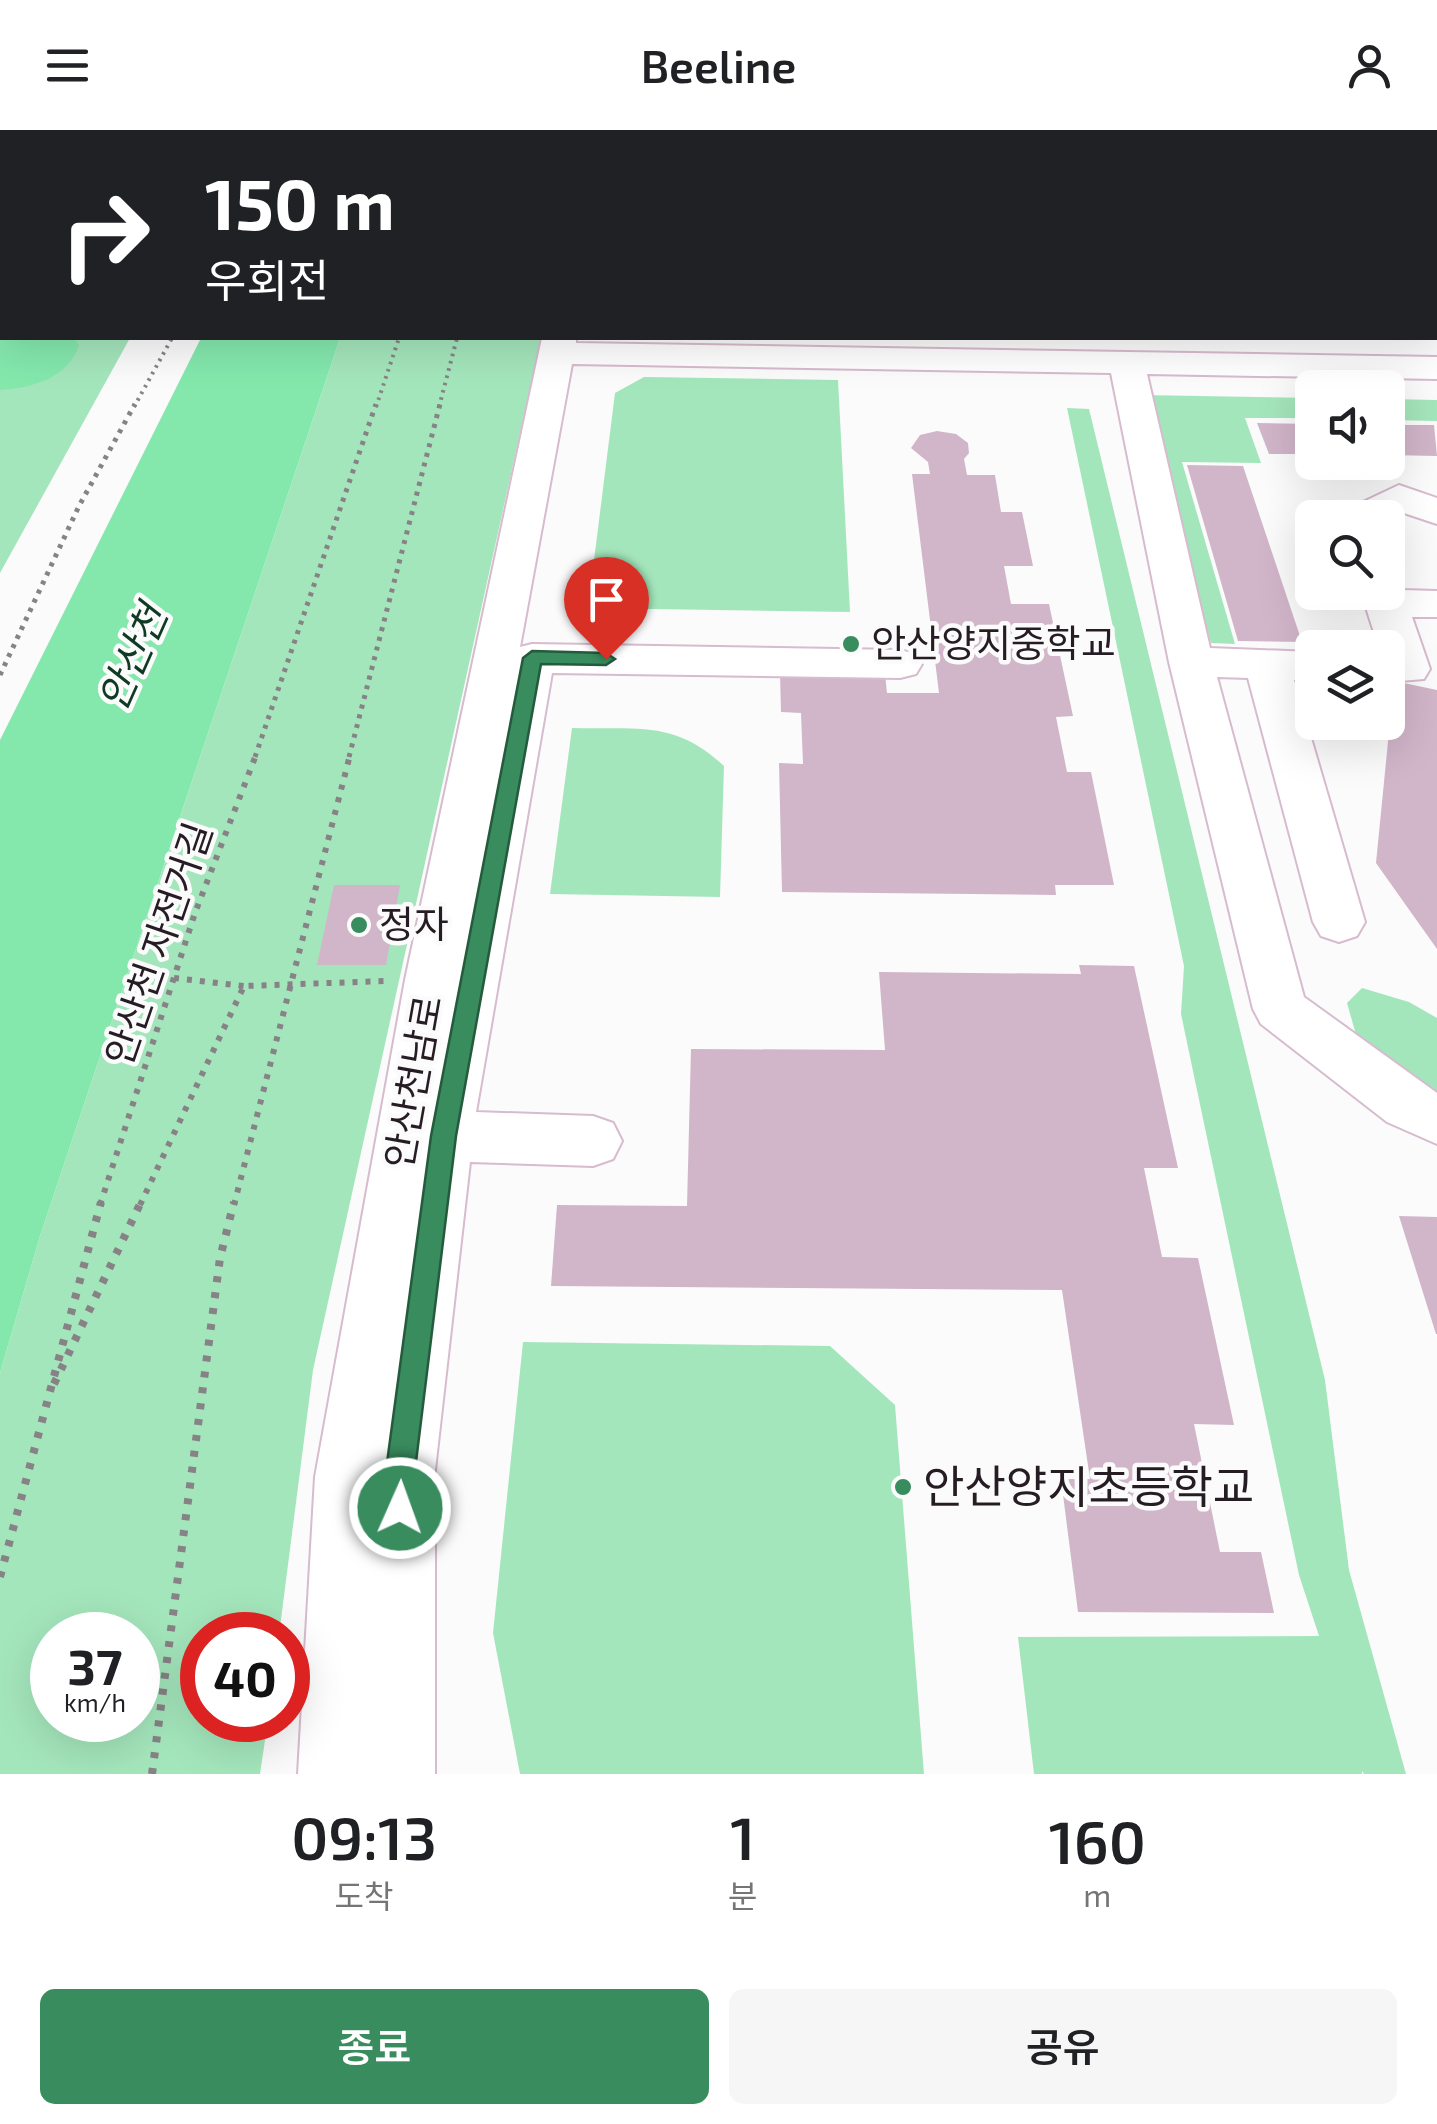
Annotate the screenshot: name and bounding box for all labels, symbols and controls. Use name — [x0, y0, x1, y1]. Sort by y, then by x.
icon: menu — [40, 38, 95, 93]
text: Beeline — [641, 38, 796, 92]
icon: person — [1342, 38, 1397, 93]
text: 150 m — [205, 160, 395, 244]
icon: right — [40, 170, 170, 300]
text: 우회전 — [205, 252, 329, 306]
map controls — [1295, 370, 1405, 740]
button: sound — [1295, 370, 1405, 480]
button: search — [1295, 500, 1405, 610]
pin — [564, 557, 649, 660]
icon: arrive — [579, 572, 634, 627]
water label: 안산천 — [87, 593, 177, 717]
place label: 안산양지중학교 — [871, 619, 1116, 665]
button: layers — [1295, 630, 1405, 740]
marker: 안산양지중학교 — [840, 633, 862, 655]
street label: 안산천 자전거길 — [94, 816, 220, 1071]
place label: 정자 — [379, 900, 449, 946]
marker: 정자 — [348, 914, 370, 936]
street label: 안산천남로 — [374, 992, 450, 1172]
position arrow — [348, 1456, 452, 1560]
place label: 안산양지초등학교 — [923, 1458, 1254, 1512]
marker: 안산양지초등학교 — [892, 1476, 914, 1498]
speed limit sign: 40 — [180, 1612, 310, 1742]
text: 37 — [68, 1635, 122, 1695]
text: km/h — [64, 1687, 126, 1717]
text: 09:13 — [291, 1800, 437, 1872]
text: 1 — [730, 1800, 755, 1872]
text: 160 — [1049, 1804, 1146, 1876]
text: m — [1083, 1875, 1111, 1913]
text: 도착 — [335, 1876, 393, 1914]
text: 분 — [728, 1876, 758, 1914]
button: 종료 — [40, 1989, 709, 2104]
button: 공유 — [729, 1989, 1397, 2104]

